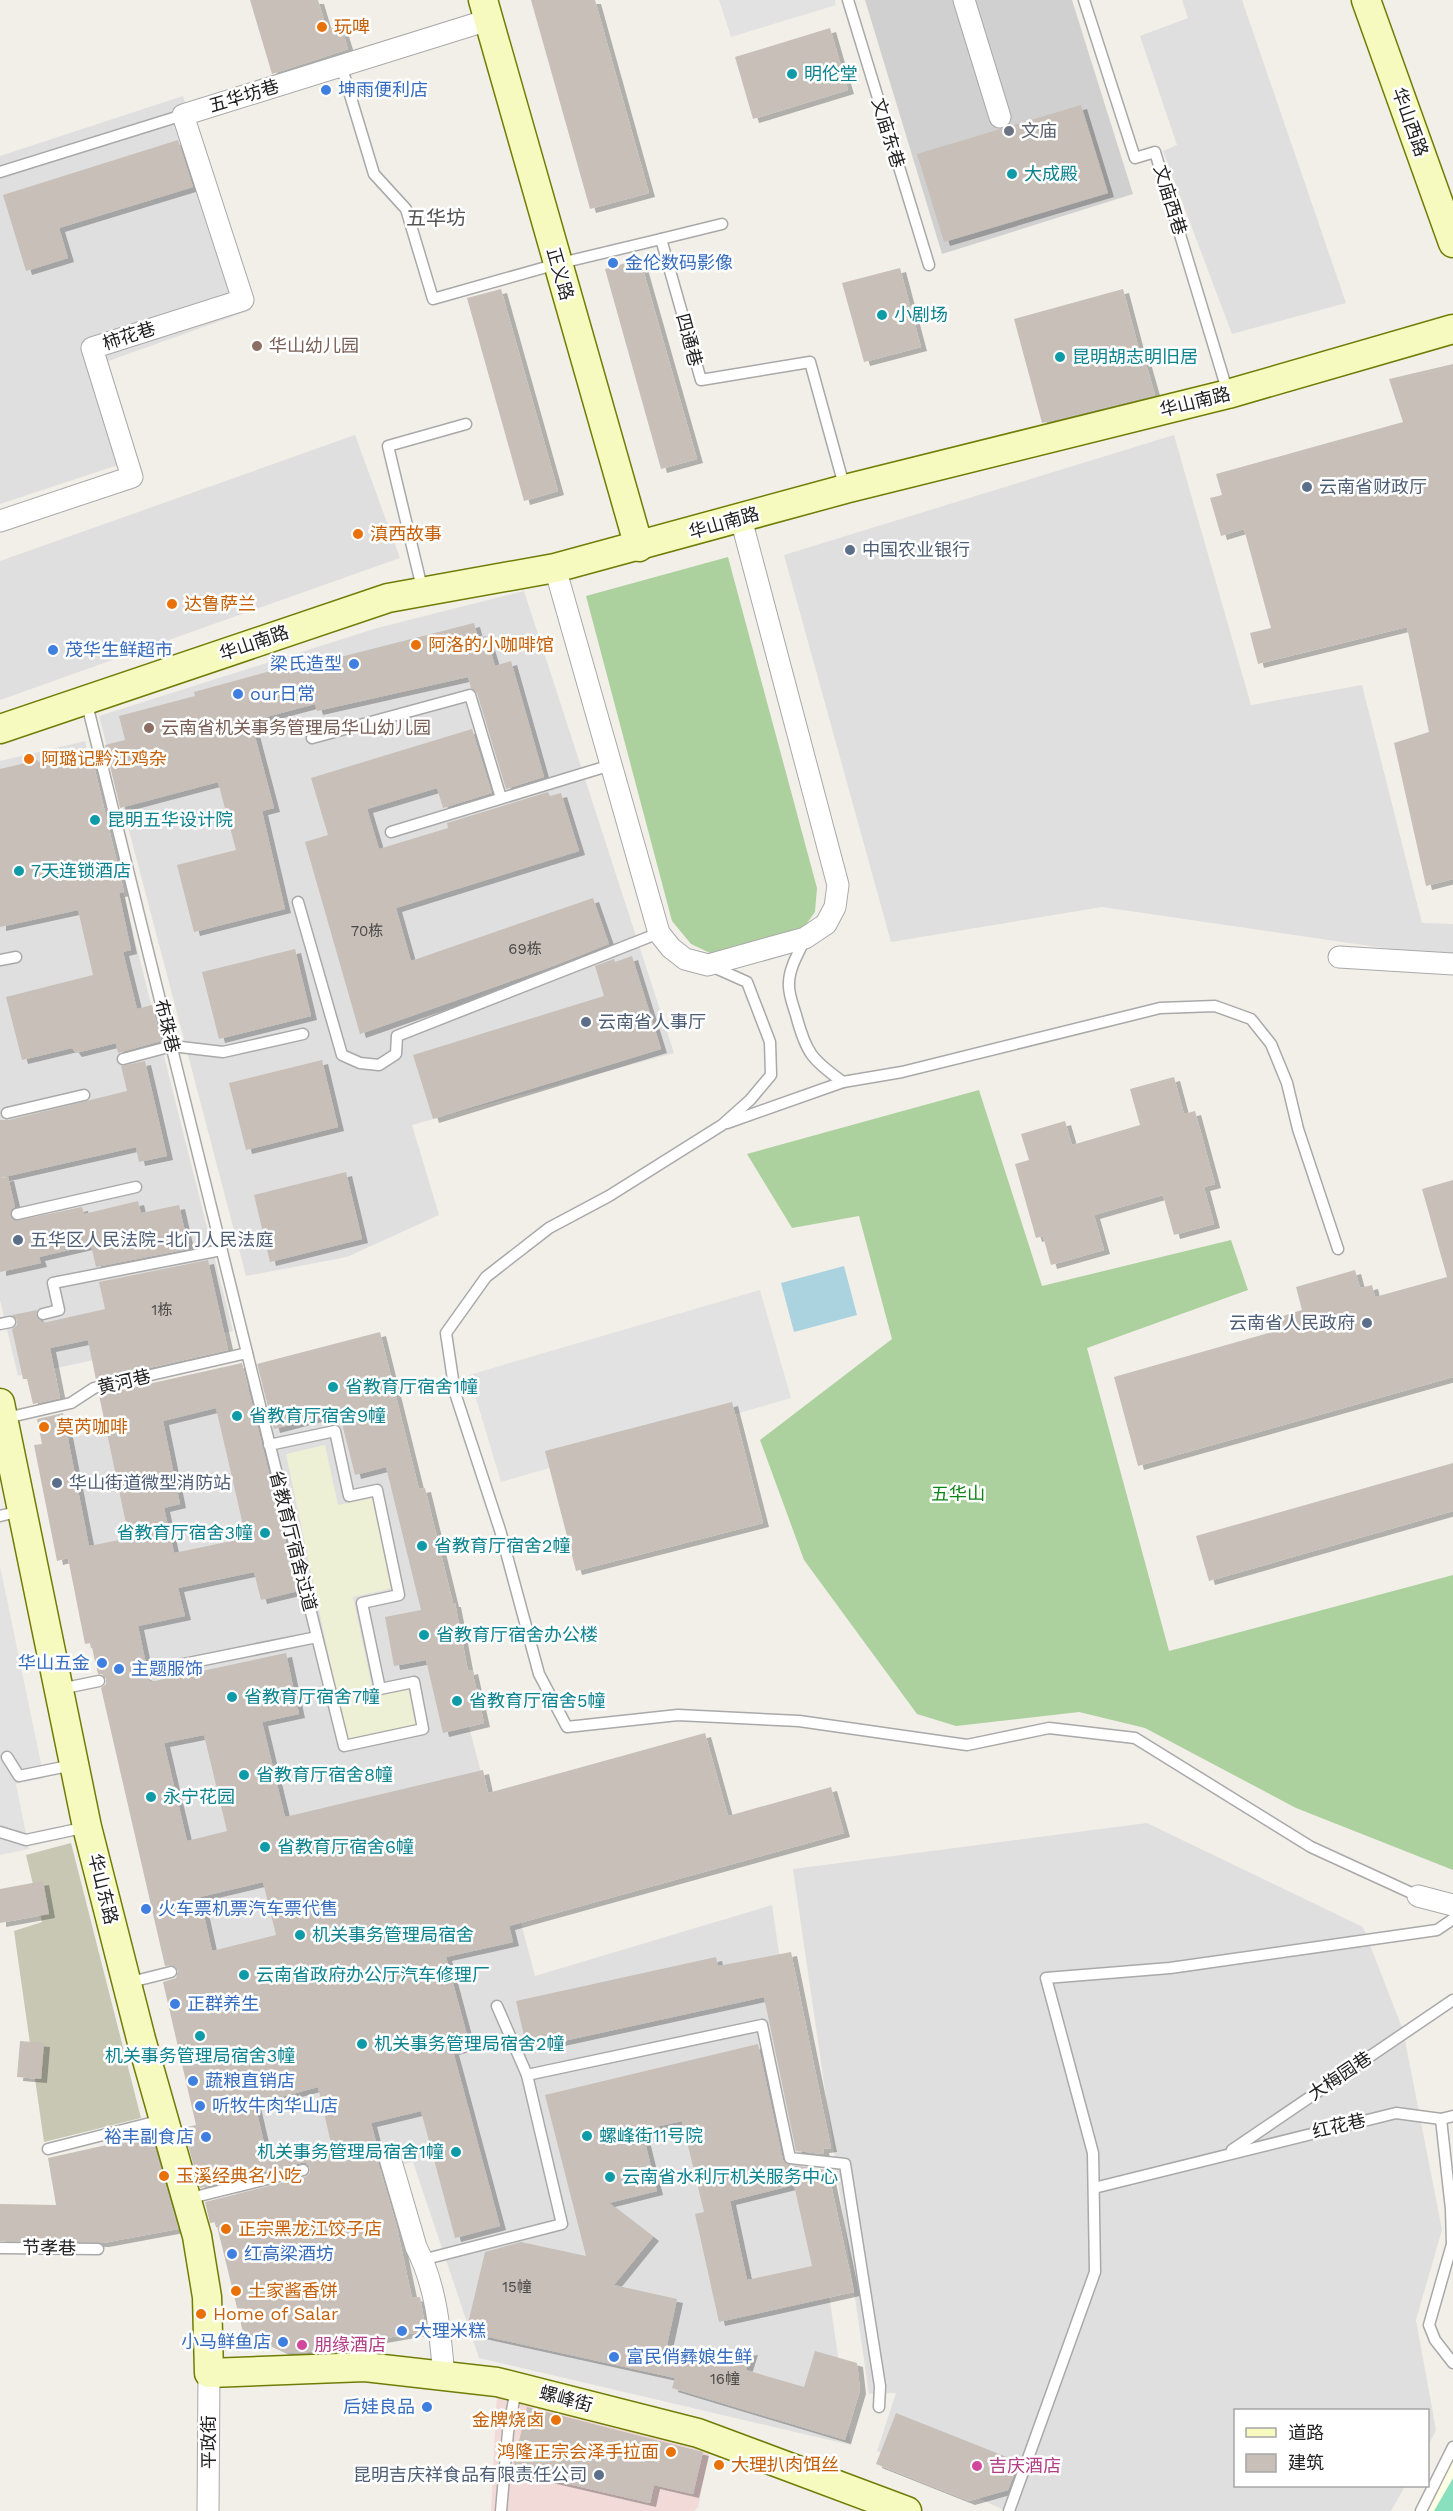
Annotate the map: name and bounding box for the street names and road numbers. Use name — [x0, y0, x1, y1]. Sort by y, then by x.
street label: 五华坊巷 — [206, 75, 281, 116]
street label: 华山西路 — [1388, 84, 1433, 159]
street label: 文庙东巷 — [868, 95, 909, 170]
street label: 文庙西巷 — [1150, 162, 1191, 237]
street label: 正义路 — [543, 245, 578, 303]
street label: 四通巷 — [672, 311, 707, 369]
street label: 柿花巷 — [100, 317, 158, 354]
street label: 华山南路 — [1157, 383, 1232, 420]
street label: 华山南路 — [686, 503, 761, 543]
street label: 华山南路 — [216, 621, 291, 664]
street label: 布珠巷 — [151, 997, 184, 1055]
street label: 黄河巷 — [95, 1365, 153, 1398]
street label: 省教育厅宿舍过道 — [266, 1468, 321, 1613]
street label: 华山东路 — [85, 1851, 122, 1926]
street label: 大梅园巷 — [1304, 2047, 1375, 2104]
street label: 红花巷 — [1310, 2109, 1368, 2142]
street label: 节孝巷 — [22, 2237, 76, 2258]
street label: 螺峰街 — [537, 2381, 595, 2416]
street label: 平政街 — [198, 2415, 219, 2469]

